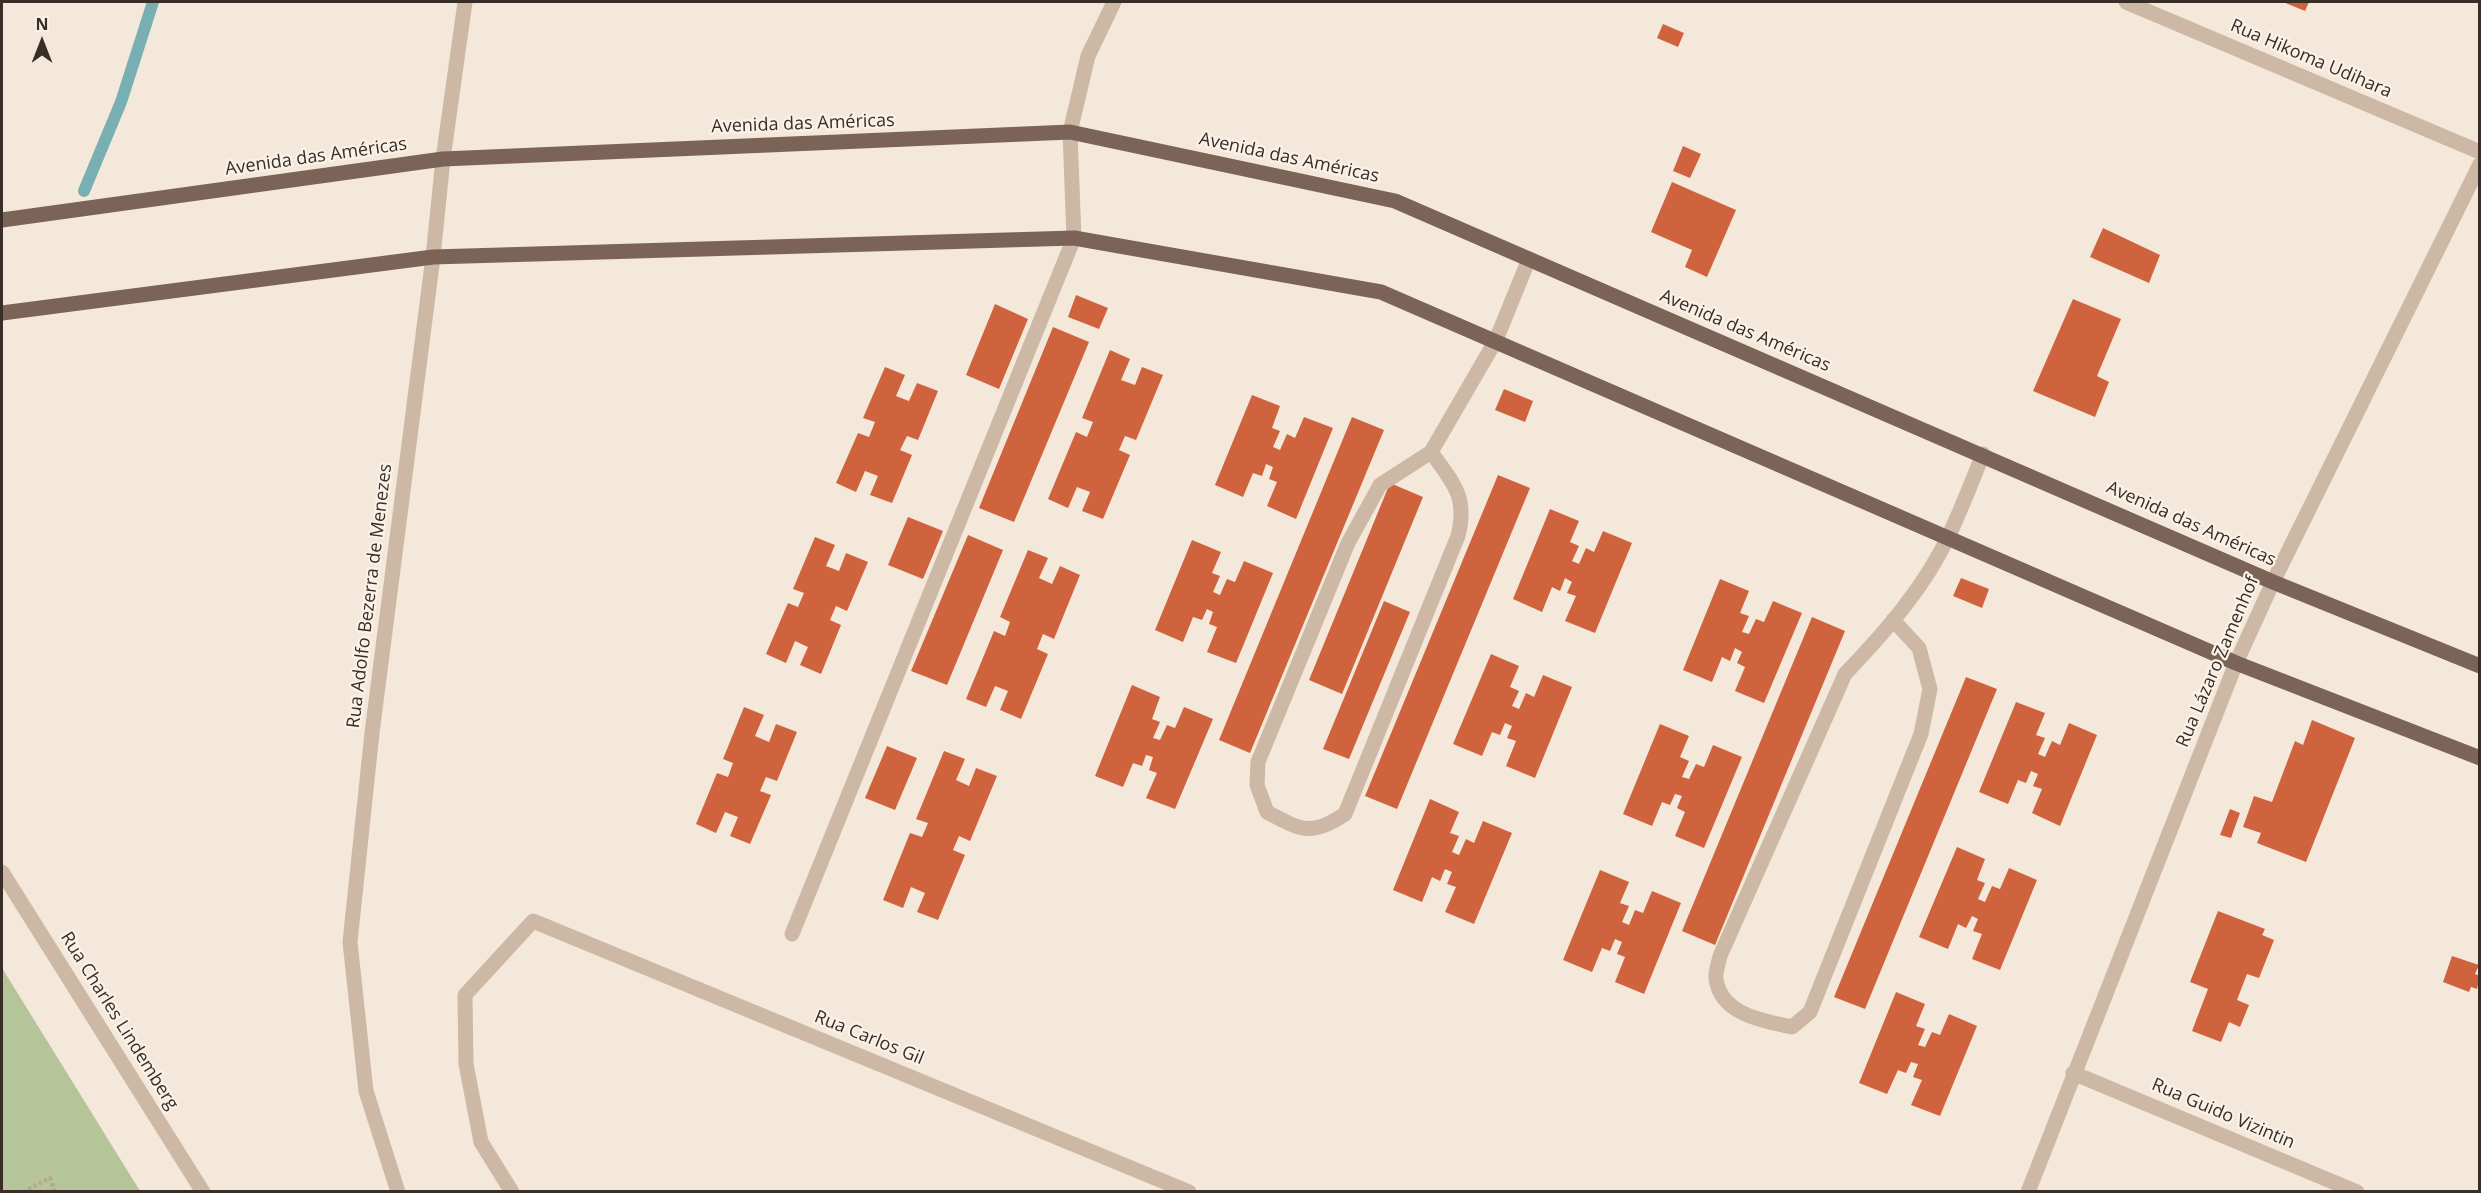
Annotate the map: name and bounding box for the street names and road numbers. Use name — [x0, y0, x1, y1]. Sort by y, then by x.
street label: Rua Hikoma Udihara — [2227, 15, 2395, 103]
street label: Avenida das Américas — [711, 110, 895, 138]
street label: Avenida das Américas — [1197, 128, 1381, 188]
street label: Avenida das Américas — [224, 134, 408, 180]
street label: Avenida das Américas — [1656, 285, 1834, 377]
street label: Rua Adolfo Bezerra de Menezes — [343, 463, 397, 729]
street label: Avenida das Américas — [2103, 477, 2279, 571]
street label: Rua Lázaro Zamenhof — [2172, 573, 2264, 751]
street label: Rua Charles Lindemberg — [55, 928, 183, 1114]
street label: Rua Carlos Gil — [811, 1006, 927, 1070]
street label: Rua Guido Vizintin — [2148, 1074, 2298, 1154]

